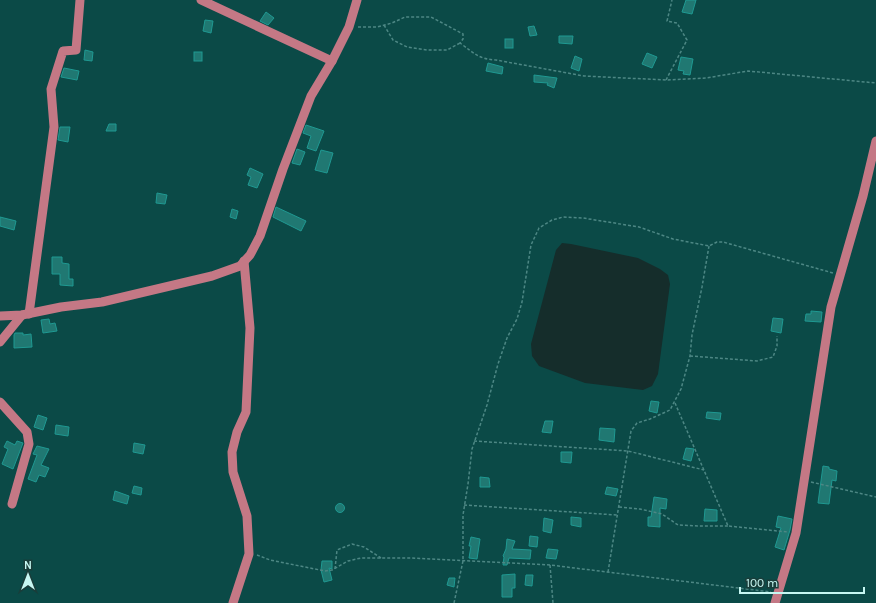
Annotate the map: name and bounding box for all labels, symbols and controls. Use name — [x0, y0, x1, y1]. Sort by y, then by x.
north arrow — [8, 555, 48, 595]
text: N — [24, 559, 32, 572]
scale bar — [740, 569, 864, 595]
text: 100 m — [746, 576, 778, 590]

